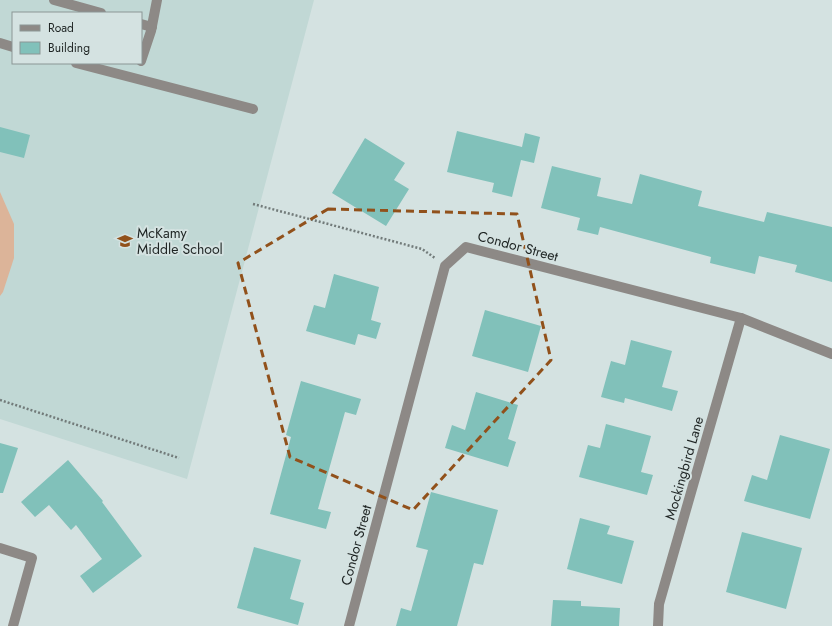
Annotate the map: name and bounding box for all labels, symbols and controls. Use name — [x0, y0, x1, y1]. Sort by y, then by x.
legend — [12, 12, 142, 64]
text: Road — [48, 19, 74, 37]
text: Building — [48, 39, 90, 57]
place label: McKamy Middle School — [137, 223, 223, 259]
street label: Condor Street — [476, 226, 561, 267]
school or university icon: McKamy Middle School — [116, 232, 134, 250]
street label: Mockingbird Lane — [660, 414, 708, 522]
street label: Condor Street — [336, 502, 377, 587]

